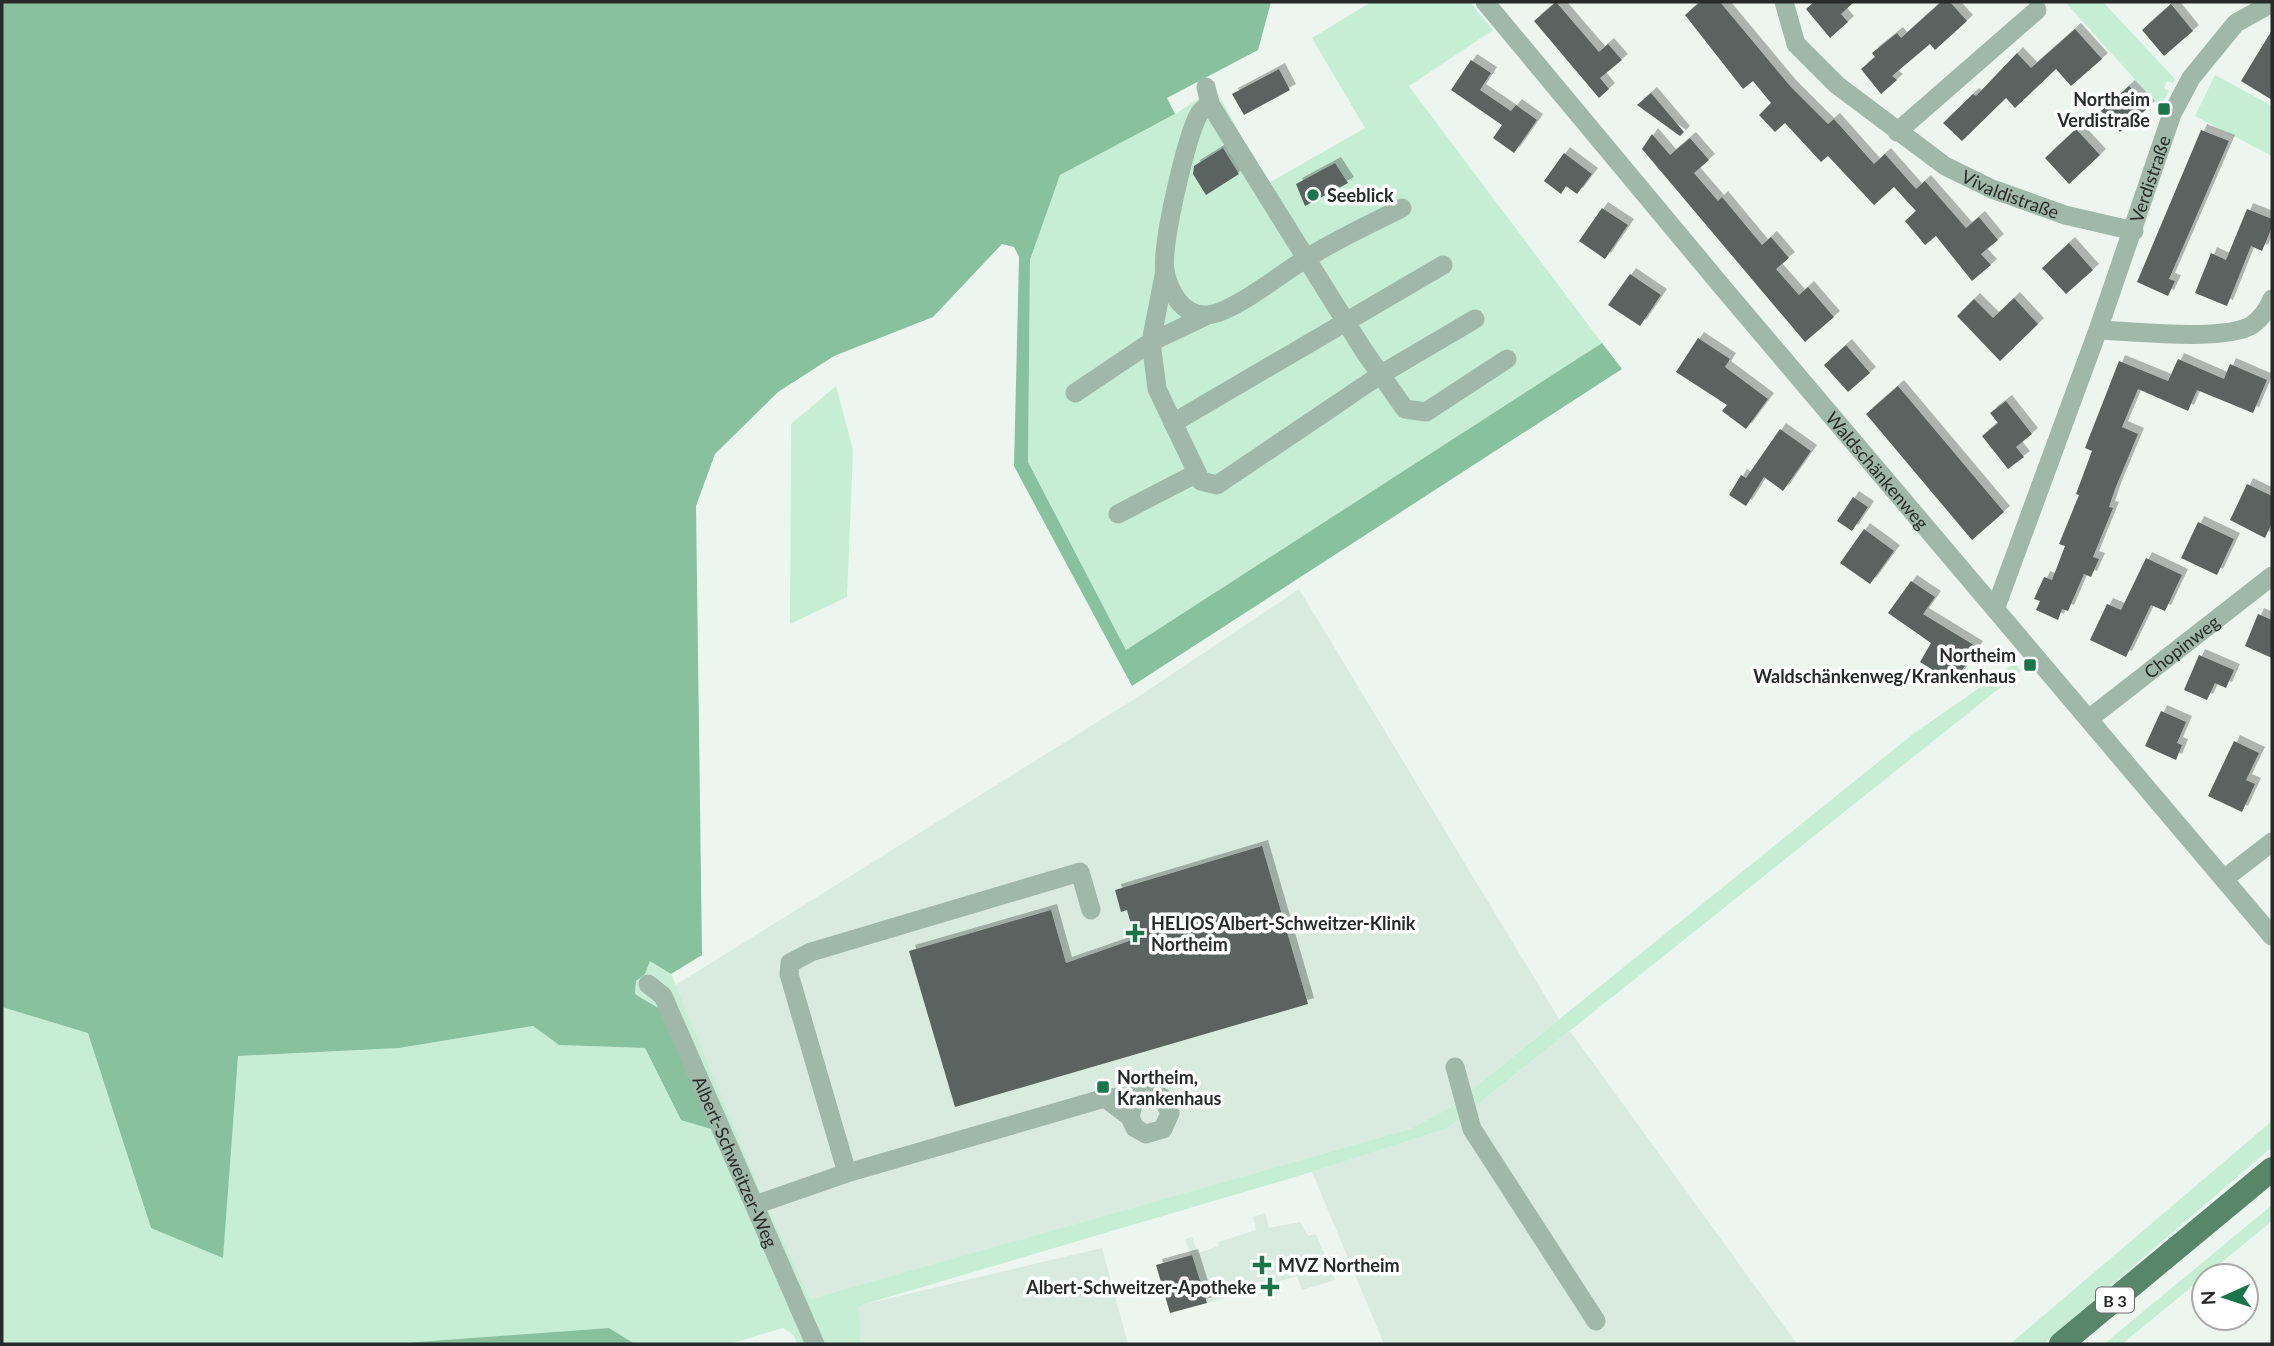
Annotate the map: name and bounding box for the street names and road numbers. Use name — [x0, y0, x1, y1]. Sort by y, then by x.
street label: Verdistraße — [2125, 132, 2175, 225]
street label: Vivaldistraße — [1958, 165, 2062, 223]
street label: Waldschänkenweg — [1821, 407, 1934, 534]
street label: Chopinweg — [2139, 610, 2224, 683]
street label: Albert-Schweitzer-Weg — [688, 1073, 782, 1251]
road number: B 3 — [2096, 1288, 2134, 1312]

